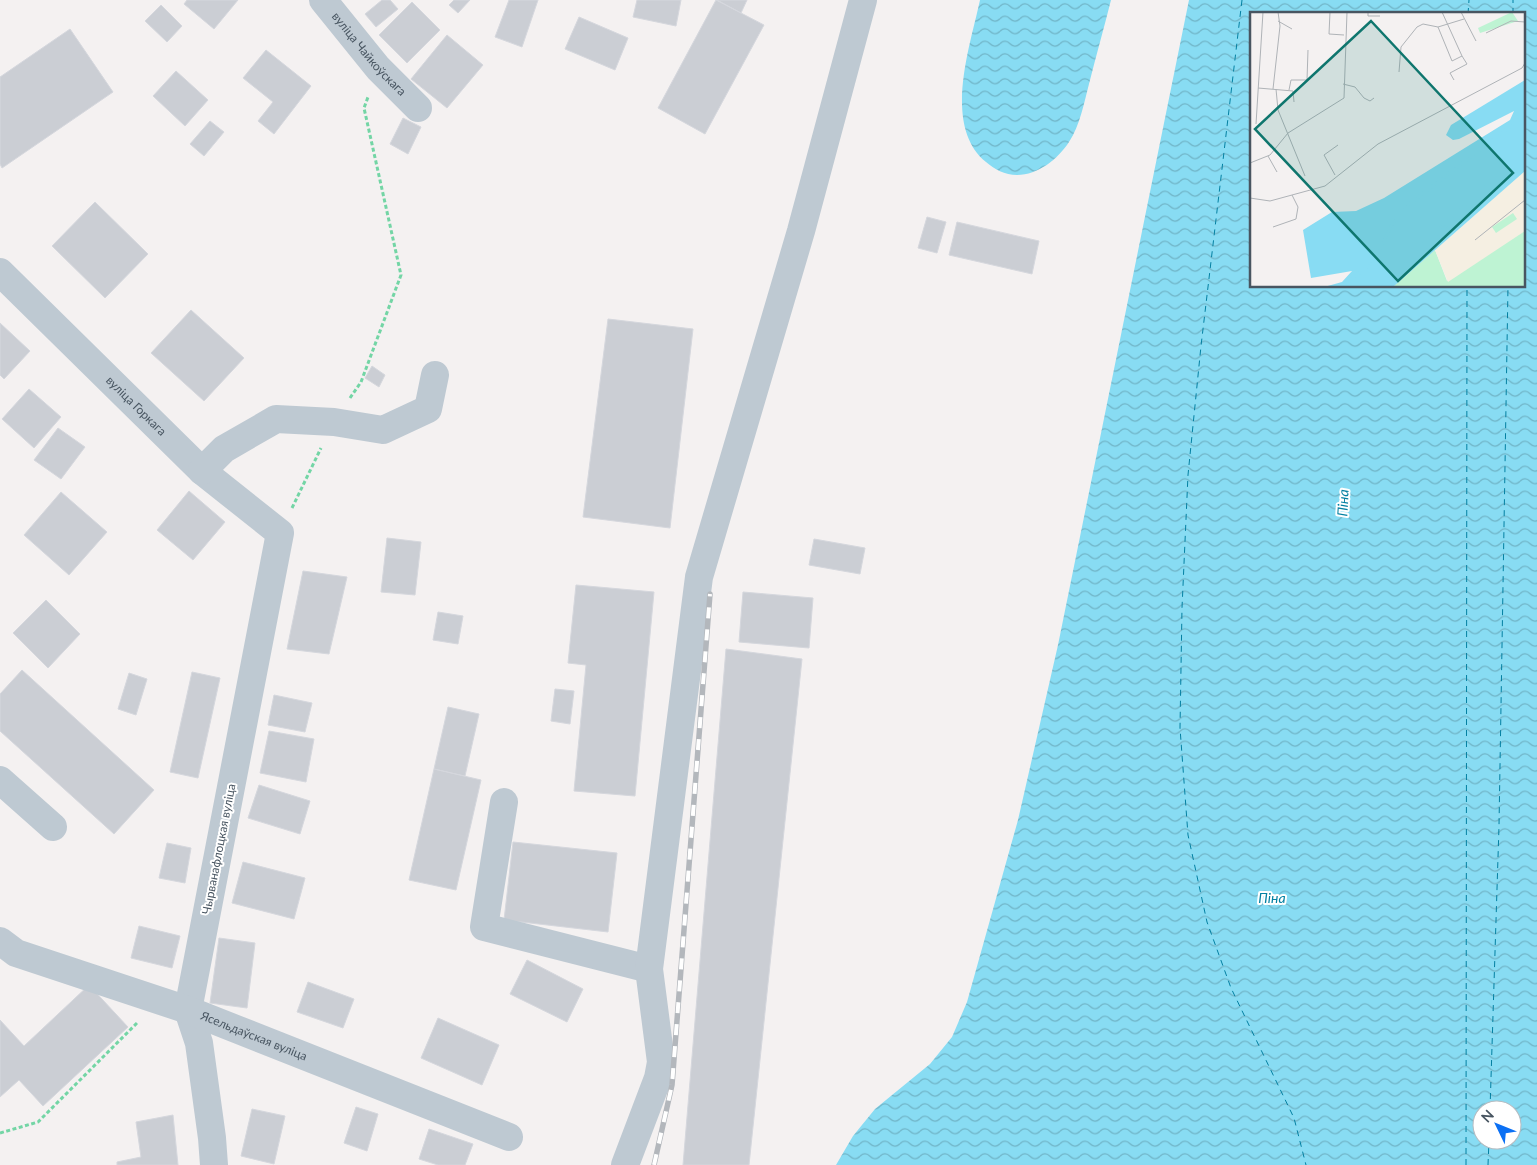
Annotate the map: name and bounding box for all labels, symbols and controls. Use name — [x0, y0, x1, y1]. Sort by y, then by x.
street label: вуліца Чайкоўскага — [329, 9, 409, 99]
inset map — [1250, 12, 1524, 288]
street label: вуліца Горкага — [103, 373, 170, 439]
water label: Піна — [1333, 489, 1352, 517]
street label: Чырванафлоцкая вуліца — [198, 782, 239, 916]
water label: Піна — [1258, 889, 1286, 906]
street label: Ясельдаўская вуліца — [198, 1007, 310, 1063]
north arrow — [1472, 1100, 1522, 1150]
text: N — [1477, 1106, 1497, 1126]

